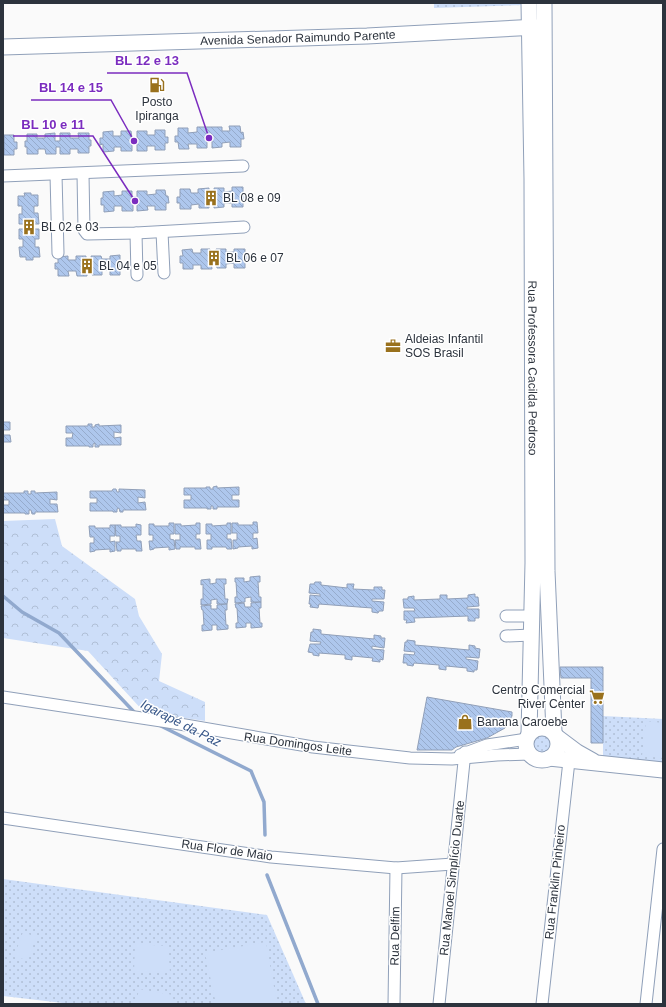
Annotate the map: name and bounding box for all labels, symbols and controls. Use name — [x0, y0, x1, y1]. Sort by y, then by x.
street label: Avenida Senador Raimundo Parente — [200, 27, 396, 48]
callout: BL 12 e 13 — [107, 48, 187, 73]
text: BL 12 e 13 — [115, 53, 179, 68]
callout: BL 14 e 15 — [31, 75, 111, 100]
fuel station icon: Posto Ipiranga — [148, 76, 166, 94]
text: BL 14 e 15 — [39, 80, 103, 95]
place label: Posto Ipiranga — [135, 95, 179, 123]
callout: BL 10 e 11 — [13, 111, 93, 136]
text: BL 10 e 11 — [21, 117, 85, 132]
building icon: BL 08 e 09 — [202, 189, 220, 207]
place label: BL 08 e 09 — [223, 191, 281, 205]
building icon: BL 02 e 03 — [20, 218, 38, 236]
place label: BL 02 e 03 — [41, 220, 99, 234]
building icon: BL 06 e 07 — [205, 249, 223, 267]
place label: BL 06 e 07 — [226, 251, 284, 265]
building icon: BL 04 e 05 — [78, 257, 96, 275]
place label: BL 04 e 05 — [99, 259, 157, 273]
street label: Rua Professora Cacilda Pedroso — [525, 280, 540, 456]
place label: Aldeias Infantil SOS Brasil — [405, 332, 483, 360]
office icon: Aldeias Infantil SOS Brasil — [384, 337, 402, 355]
place label: Centro Comercial River Center — [492, 683, 585, 711]
supermarket icon: Centro Comercial River Center — [588, 688, 606, 706]
water label: Igarapé da Paz — [138, 696, 224, 750]
shop icon: Banana Caroebe — [456, 713, 474, 731]
place label: Banana Caroebe — [477, 715, 568, 729]
street label: Rua Domingos Leite — [243, 730, 353, 759]
street label: Rua Manoel Simplício Duarte — [437, 799, 467, 956]
street label: Rua Franklin Pinheiro — [542, 824, 568, 940]
street label: Rua Flor de Maio — [180, 837, 274, 863]
street label: Rua Delfim — [387, 906, 403, 966]

